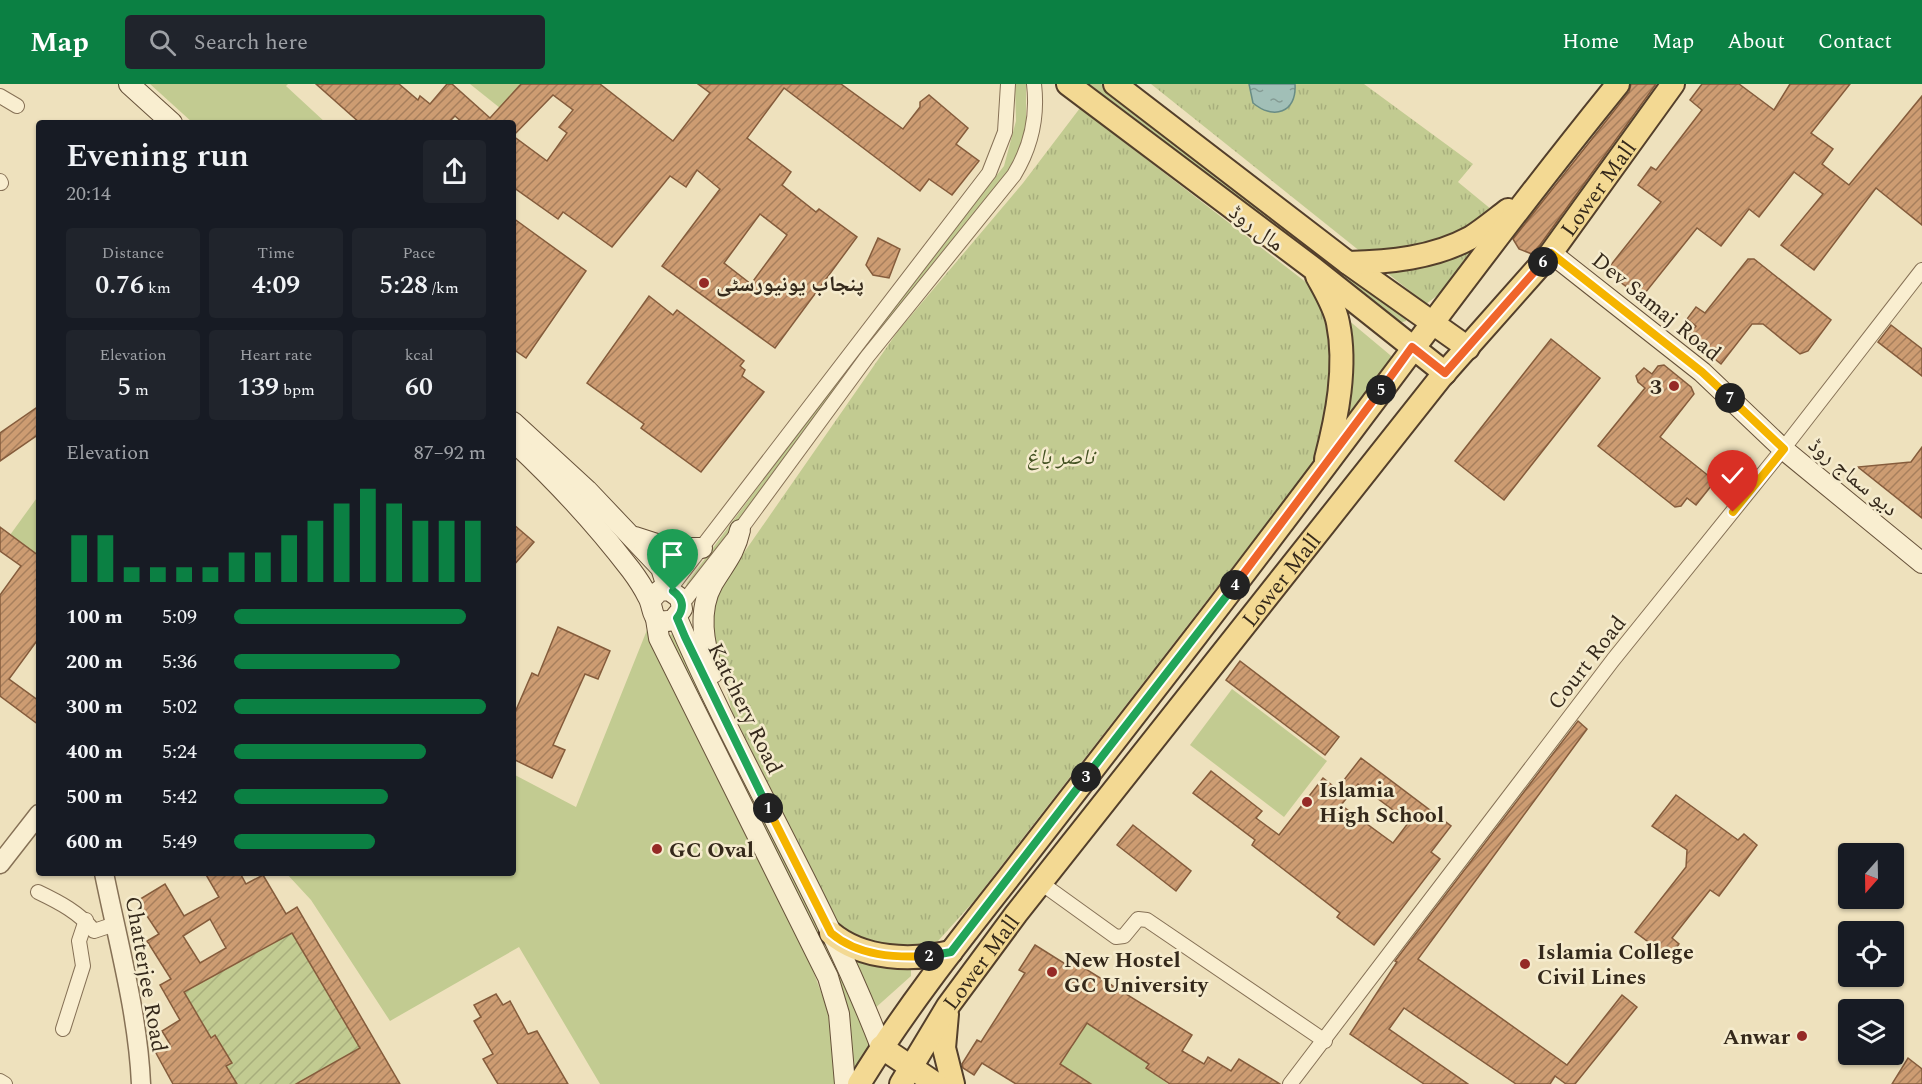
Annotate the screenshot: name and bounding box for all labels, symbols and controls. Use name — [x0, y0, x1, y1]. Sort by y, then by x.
search box — [125, 15, 545, 69]
text: Map — [30, 21, 89, 64]
icon: search — [146, 26, 179, 59]
text: Search here — [194, 26, 308, 59]
text: Home — [1562, 26, 1619, 58]
text: Map — [1652, 26, 1694, 58]
text: About — [1727, 26, 1785, 58]
text: Contact — [1818, 26, 1892, 58]
text: Evening run — [66, 131, 249, 181]
street label: Lower Mall — [1553, 134, 1645, 244]
button: share — [423, 140, 486, 203]
text: 20:14 — [66, 179, 111, 209]
street label: مال روڈ — [1221, 196, 1291, 260]
text: Distance — [102, 241, 164, 265]
text: Time — [257, 241, 295, 265]
text: Pace — [402, 241, 436, 265]
street label: Dev Samaj Road — [1584, 245, 1728, 370]
pin: 6 — [1528, 247, 1558, 277]
text: 6 — [1539, 250, 1547, 274]
text: 0.76 — [95, 265, 144, 305]
text: 4:09 — [252, 265, 300, 305]
text: 5:28 — [379, 265, 428, 305]
place label: پنجاب یونیورسٹی — [716, 268, 864, 301]
text: km — [144, 276, 171, 300]
text: /km — [428, 276, 459, 300]
marker: پنجاب یونیورسٹی — [697, 276, 711, 290]
text: Elevation — [99, 343, 167, 367]
text: Heart rate — [240, 343, 312, 367]
text: kcal — [405, 343, 433, 367]
text: 5 — [117, 367, 131, 407]
text: 139 — [237, 367, 279, 407]
text: 60 — [405, 367, 433, 407]
place label: 3 — [1650, 371, 1662, 404]
pin: 5 — [1366, 375, 1396, 405]
text: m — [131, 378, 149, 402]
text: bpm — [279, 378, 315, 402]
text: 5 — [1377, 378, 1385, 402]
marker: 3 — [1667, 379, 1681, 393]
pin: 7 — [1715, 383, 1745, 413]
text: 7 — [1726, 386, 1734, 410]
street label: دیو سماج روڈ — [1801, 429, 1905, 525]
text: Elevation — [66, 438, 150, 468]
text: 87–92 m — [414, 438, 486, 468]
park label: ناصر باغ — [1026, 441, 1097, 474]
pin — [1707, 450, 1758, 512]
icon: check — [1716, 459, 1749, 492]
street label: Lower Mall — [1234, 526, 1330, 635]
pin — [647, 529, 698, 591]
icon: arrive — [656, 538, 689, 571]
pin: 4 — [1220, 570, 1250, 600]
text: 4 — [1231, 573, 1239, 597]
text: 100 m — [66, 602, 123, 632]
text: 5:09 — [162, 602, 197, 632]
street label: Court Road — [1540, 609, 1635, 717]
street label: Katchery Road — [699, 637, 791, 780]
text: 200 m — [66, 647, 123, 677]
text: 5:36 — [162, 647, 197, 677]
text: 300 m — [66, 692, 123, 722]
text: 5:02 — [162, 692, 197, 722]
text: 400 m — [66, 737, 123, 767]
text: 5:24 — [162, 737, 197, 767]
pin: 3 — [1071, 762, 1101, 792]
text: 3 — [1082, 765, 1090, 789]
place label: Islamia High School — [1319, 774, 1444, 832]
text: 500 m — [66, 782, 123, 812]
text: 5:42 — [162, 782, 197, 812]
pin: 1 — [753, 793, 783, 823]
marker: Islamia High School — [1300, 795, 1314, 809]
text: 1 — [764, 796, 772, 820]
text: 600 m — [66, 827, 123, 857]
text: 5:49 — [162, 827, 197, 857]
place label: GC Oval — [669, 834, 754, 867]
marker: GC Oval — [650, 842, 664, 856]
north arrow — [1838, 843, 1904, 909]
map controls — [1838, 843, 1904, 1065]
street label: Chatterjee Road — [116, 894, 175, 1055]
street label: Lower Mall — [935, 908, 1028, 1018]
button: locate — [1838, 921, 1904, 987]
place label: Islamia College Civil Lines — [1537, 936, 1694, 994]
pin: 2 — [914, 941, 944, 971]
text: 2 — [925, 944, 933, 968]
place label: New Hostel GC University — [1064, 944, 1210, 1002]
marker: Islamia College Civil Lines — [1518, 957, 1532, 971]
marker: New Hostel GC University — [1045, 965, 1059, 979]
button: layers — [1838, 999, 1904, 1065]
place label: Anwar — [1723, 1021, 1791, 1054]
marker: Anwar — [1795, 1029, 1809, 1043]

